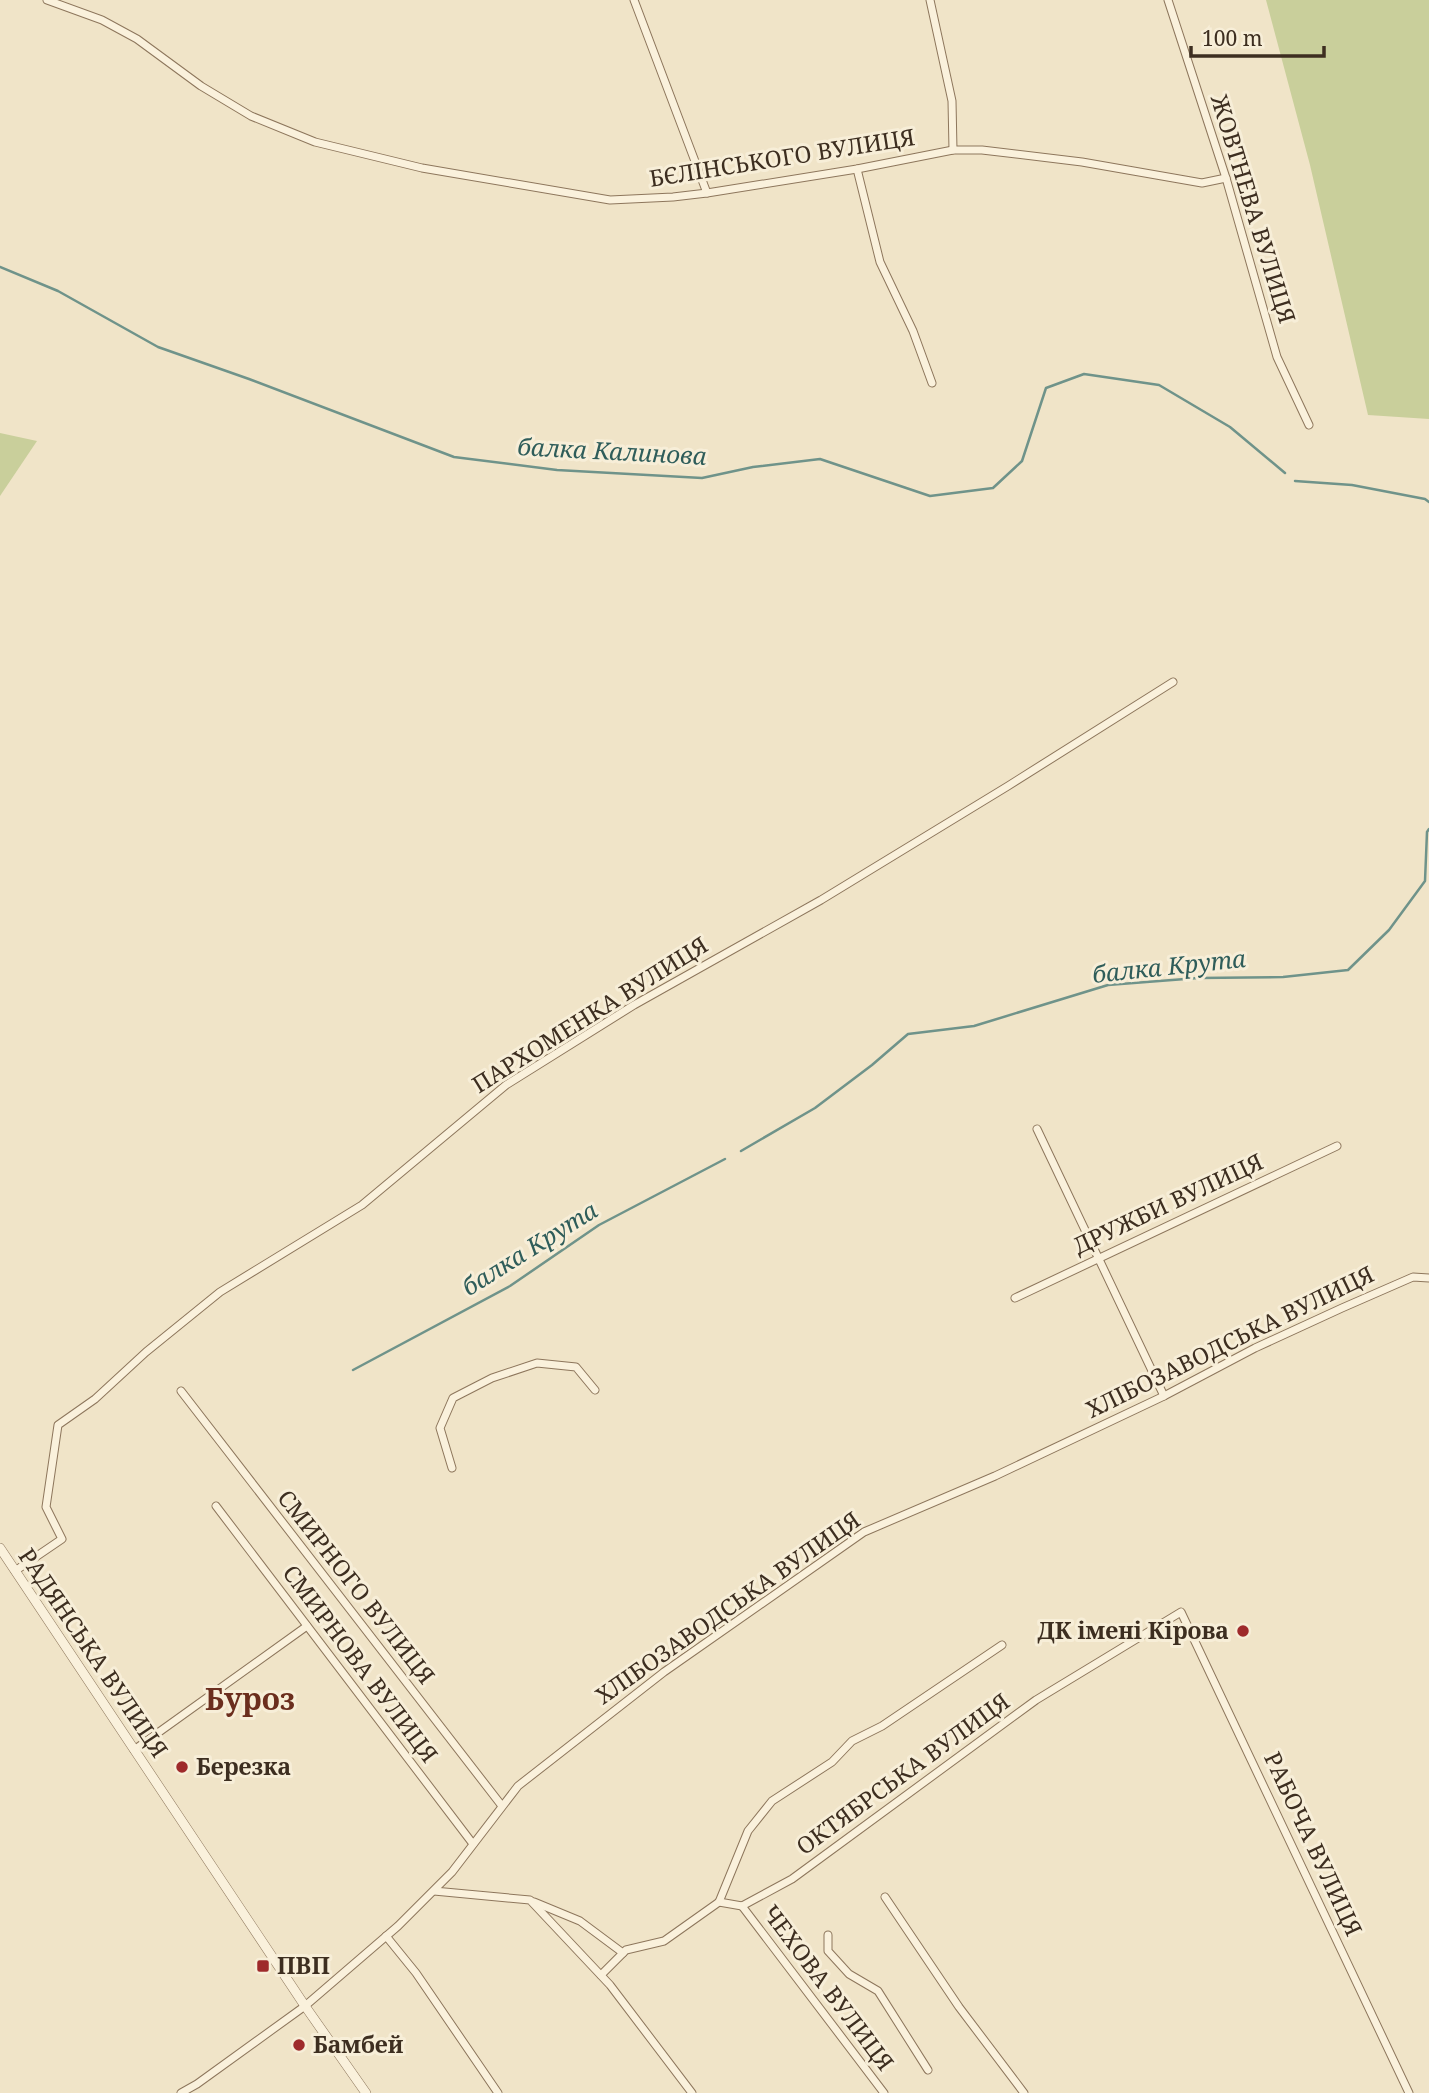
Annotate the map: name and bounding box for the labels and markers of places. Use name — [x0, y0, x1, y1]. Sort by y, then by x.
place label: ДК імені Кірова — [1037, 1614, 1229, 1646]
marker: ДК імені Кірова — [1235, 1623, 1251, 1639]
place label: Березка — [196, 1750, 291, 1782]
marker: Березка — [174, 1759, 190, 1775]
place label: ПВП — [277, 1949, 330, 1981]
marker: ПВП — [255, 1958, 271, 1974]
place label: Бамбей — [313, 2028, 404, 2060]
marker: Бамбей — [291, 2037, 307, 2053]

